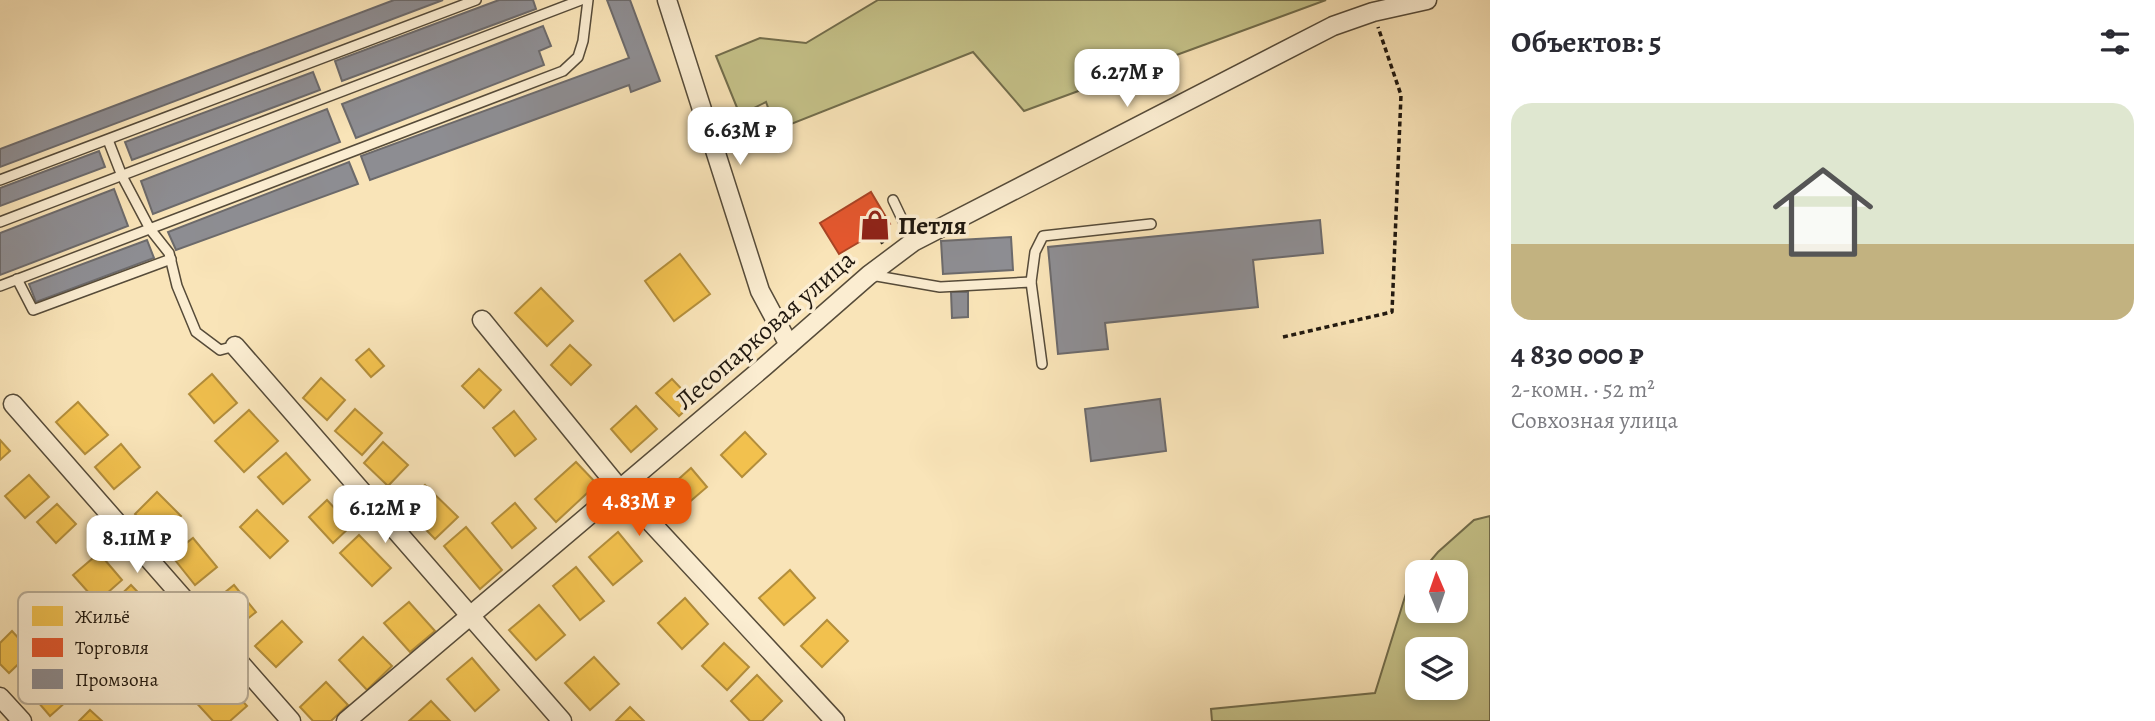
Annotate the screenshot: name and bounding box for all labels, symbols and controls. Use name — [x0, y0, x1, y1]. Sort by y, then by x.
text: Объектов: 5 — [1511, 22, 1661, 62]
icon: filters — [2096, 23, 2134, 61]
pin: 6.27M ₽ — [1062, 50, 1192, 109]
text: 6.27M ₽ — [1090, 56, 1164, 87]
pin: 6.63M ₽ — [675, 108, 805, 167]
text: 6.63M ₽ — [704, 114, 776, 145]
icon: home — [1760, 149, 1886, 275]
shop icon: Петля — [858, 208, 892, 242]
place label: Петля — [898, 208, 967, 243]
street label: Лесопарковая улица — [668, 242, 862, 418]
text: 4 830 000 ₽ — [1511, 334, 1644, 374]
text: 2-комн. · 52 m² — [1511, 374, 1655, 405]
text: Совхозная улица — [1511, 405, 1678, 436]
pin: 4.83M ₽ — [574, 478, 704, 538]
text: 4.83M ₽ — [602, 485, 676, 516]
pin: 6.12M ₽ — [320, 486, 450, 545]
text: 6.12M ₽ — [349, 492, 421, 523]
pin: 8.11M ₽ — [72, 516, 202, 575]
text: 8.11M ₽ — [103, 522, 171, 553]
north arrow — [1405, 560, 1468, 623]
map controls — [1405, 560, 1468, 700]
legend — [18, 592, 248, 704]
text: Жильё — [75, 604, 130, 630]
text: Торговля — [75, 635, 149, 661]
button: layers — [1405, 637, 1468, 700]
text: Промзона — [75, 667, 159, 693]

